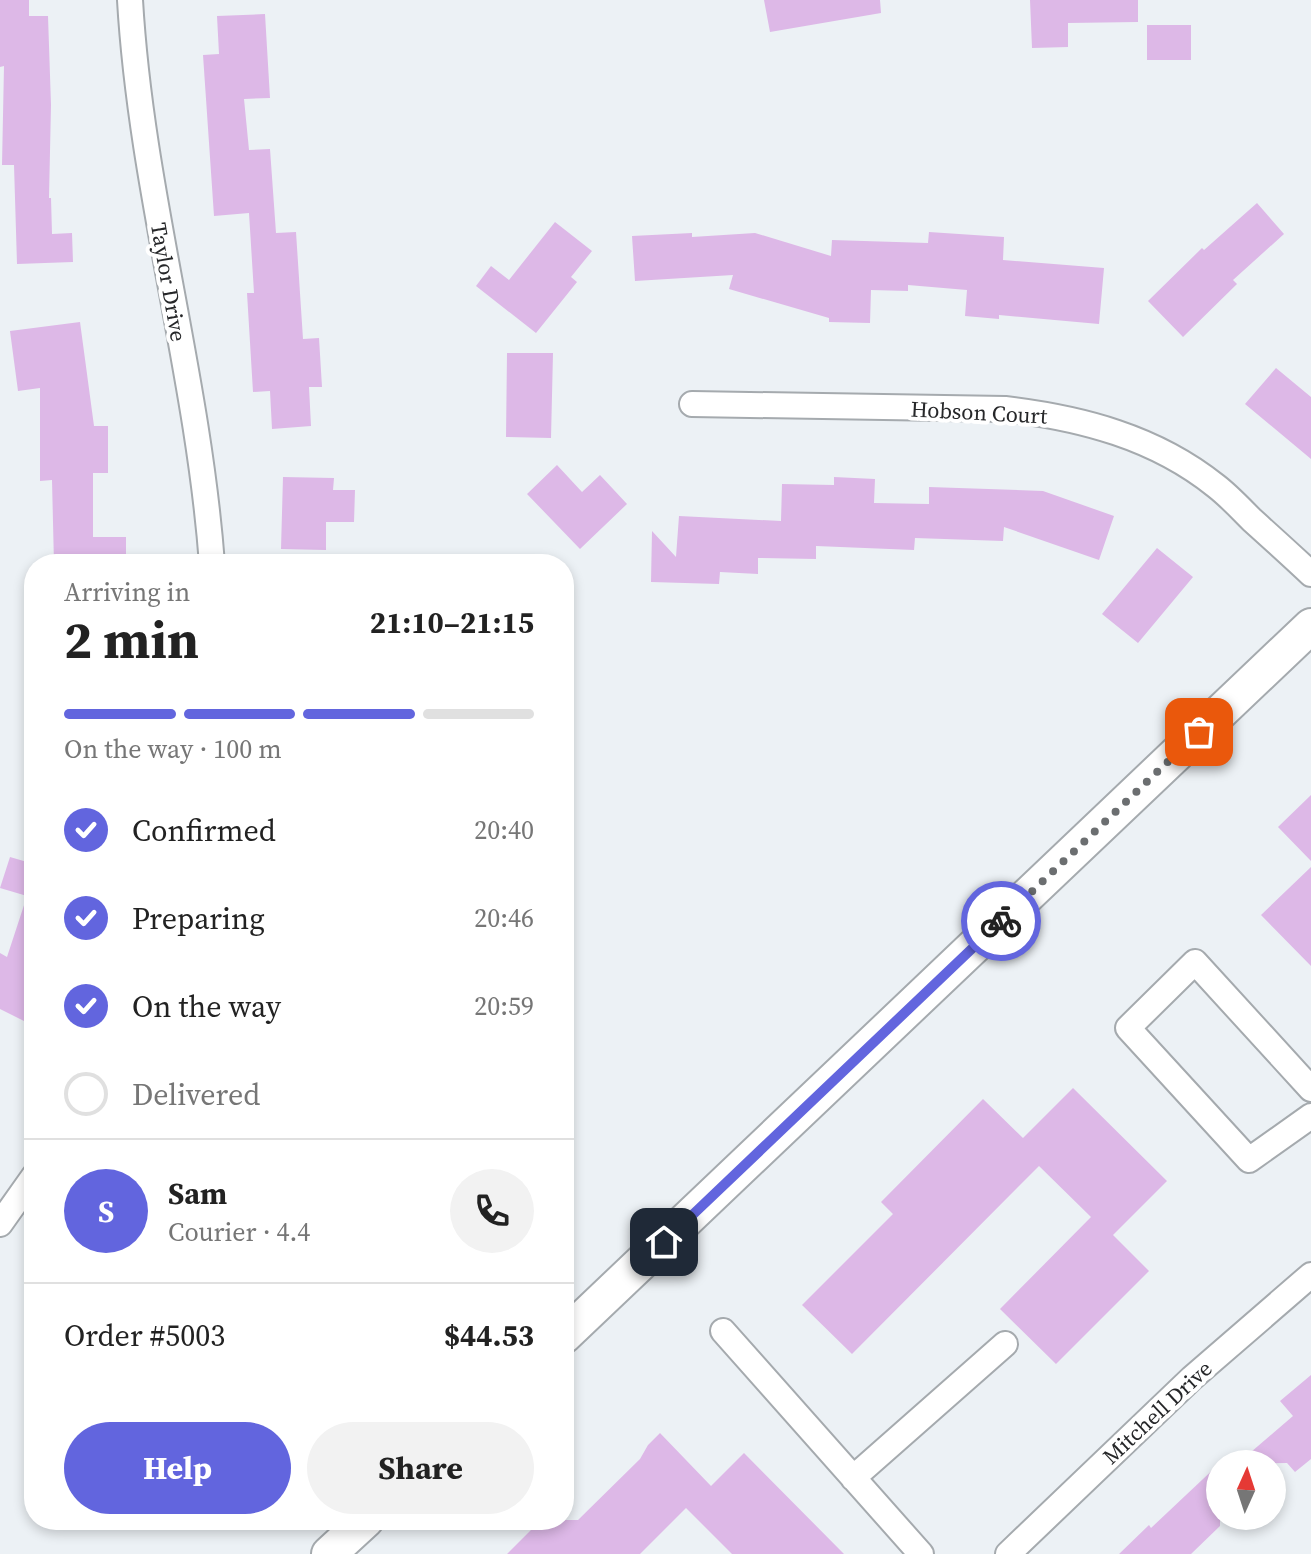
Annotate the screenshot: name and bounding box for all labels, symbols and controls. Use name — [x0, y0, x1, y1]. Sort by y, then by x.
street label: Taylor Drive — [144, 220, 194, 344]
street label: Hobson Court — [910, 393, 1049, 431]
text: Arriving in — [64, 574, 190, 610]
text: 21:10–21:15 — [370, 602, 534, 643]
text: 2 min — [64, 604, 199, 675]
pin — [1165, 698, 1233, 766]
icon: bag — [1177, 710, 1221, 754]
text: On the way · 100 m — [64, 731, 282, 767]
icon: check — [64, 808, 108, 852]
text: Confirmed — [132, 810, 276, 851]
text: 20:40 — [474, 812, 534, 848]
courier — [961, 881, 1041, 961]
icon: check — [64, 896, 108, 940]
text: Preparing — [132, 898, 265, 939]
icon: bike — [979, 899, 1023, 943]
text: 20:46 — [474, 900, 534, 936]
icon: check — [64, 984, 108, 1028]
text: On the way — [132, 986, 281, 1027]
text: 20:59 — [474, 988, 534, 1024]
text: Delivered — [132, 1074, 260, 1115]
button: phone — [450, 1169, 534, 1253]
text: Sam — [168, 1173, 227, 1214]
text: S — [98, 1191, 114, 1232]
pin — [630, 1208, 698, 1276]
text: Courier · 4.4 — [168, 1214, 310, 1250]
icon: home — [642, 1220, 686, 1264]
text: Order #5003 — [64, 1315, 225, 1356]
text: $44.53 — [444, 1315, 534, 1356]
street label: Mitchell Drive — [1096, 1353, 1218, 1471]
button: Help — [64, 1422, 291, 1514]
button: Share — [307, 1422, 534, 1514]
north arrow — [1206, 1450, 1286, 1530]
map controls — [1206, 1450, 1286, 1530]

